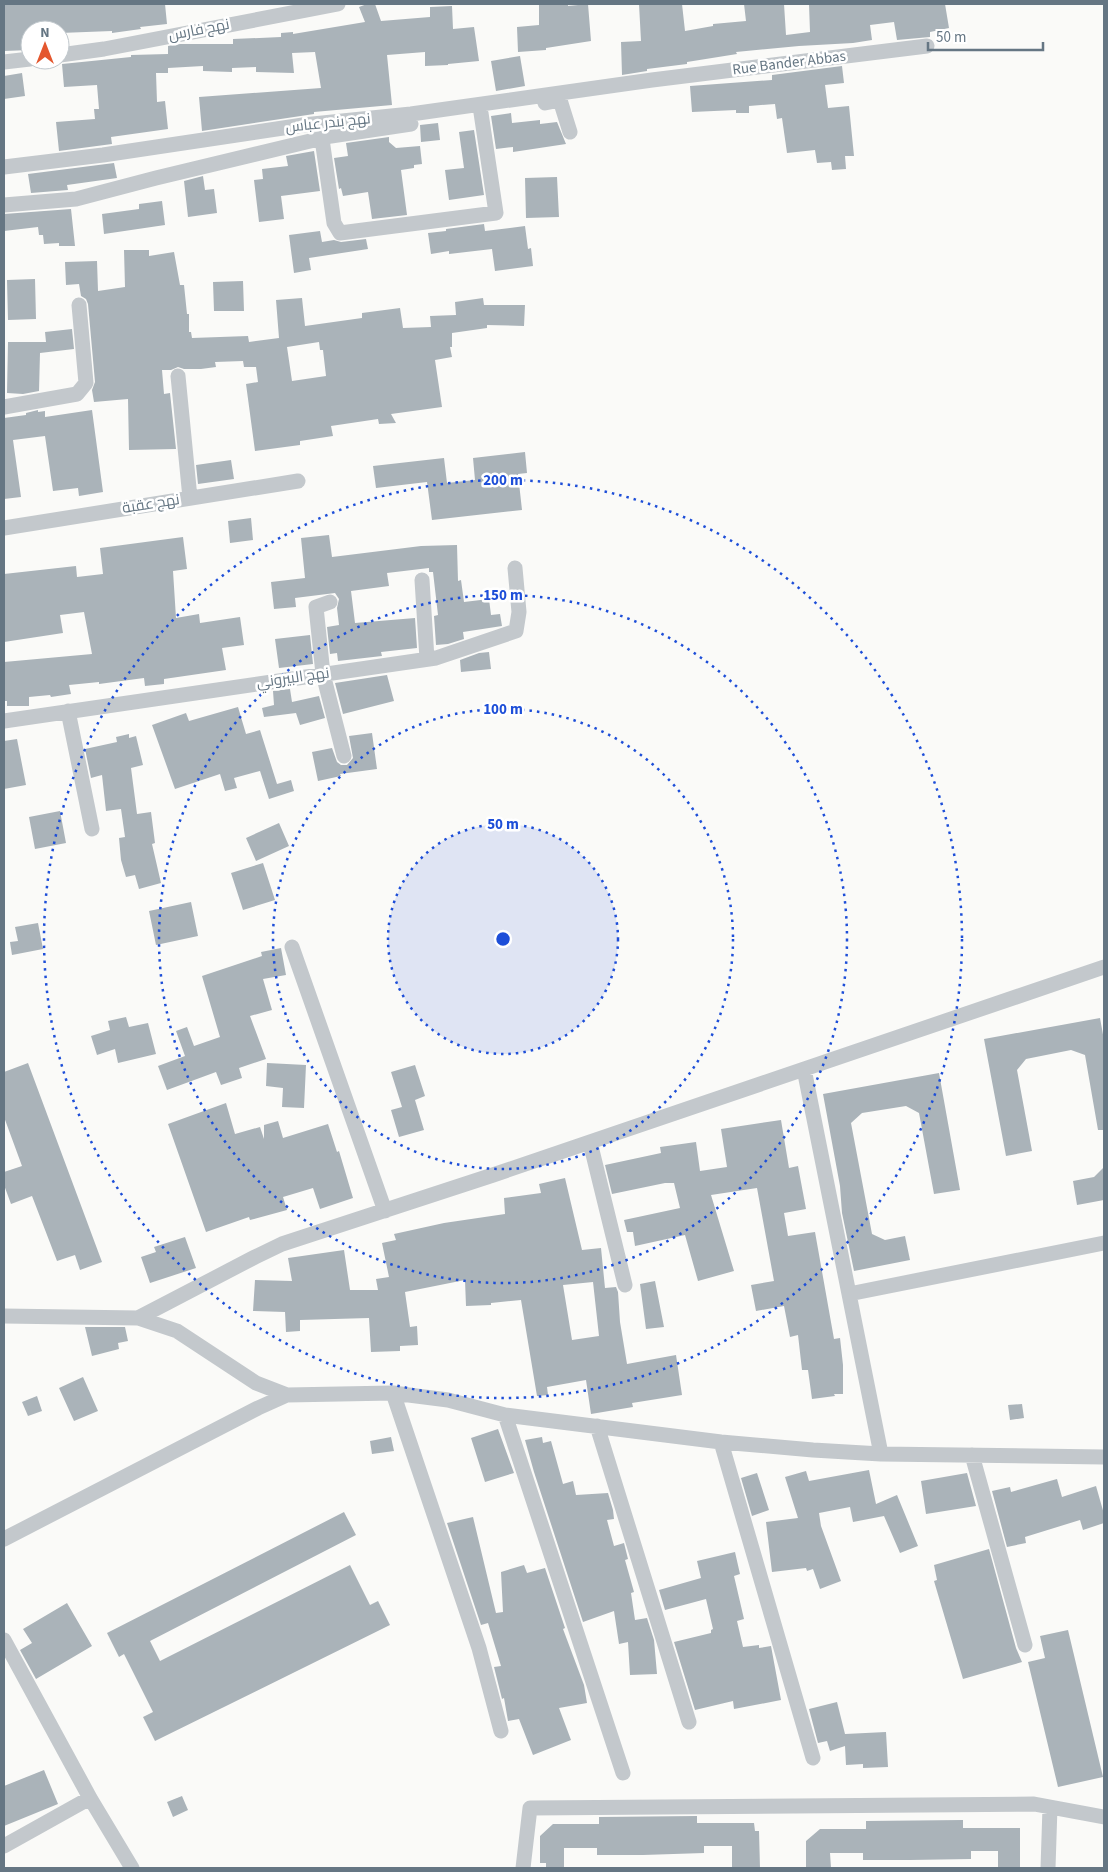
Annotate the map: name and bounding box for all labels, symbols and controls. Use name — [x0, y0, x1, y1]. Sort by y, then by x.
street label: نهج فارس — [167, 14, 231, 46]
north arrow — [20, 20, 70, 70]
scale bar — [928, 20, 1043, 52]
text: N — [40, 23, 50, 43]
text: 50 m — [936, 27, 966, 48]
street label: Rue Bander Abbas — [731, 46, 847, 80]
street label: نهج بندر عباس — [284, 108, 372, 138]
text: 200 m — [483, 470, 523, 491]
street label: نهج عقبة — [121, 489, 181, 519]
text: 150 m — [483, 585, 523, 606]
street label: نهج البيروني — [255, 663, 331, 694]
text: 100 m — [483, 699, 523, 720]
text: 50 m — [487, 814, 519, 835]
centre of rings — [494, 930, 512, 948]

